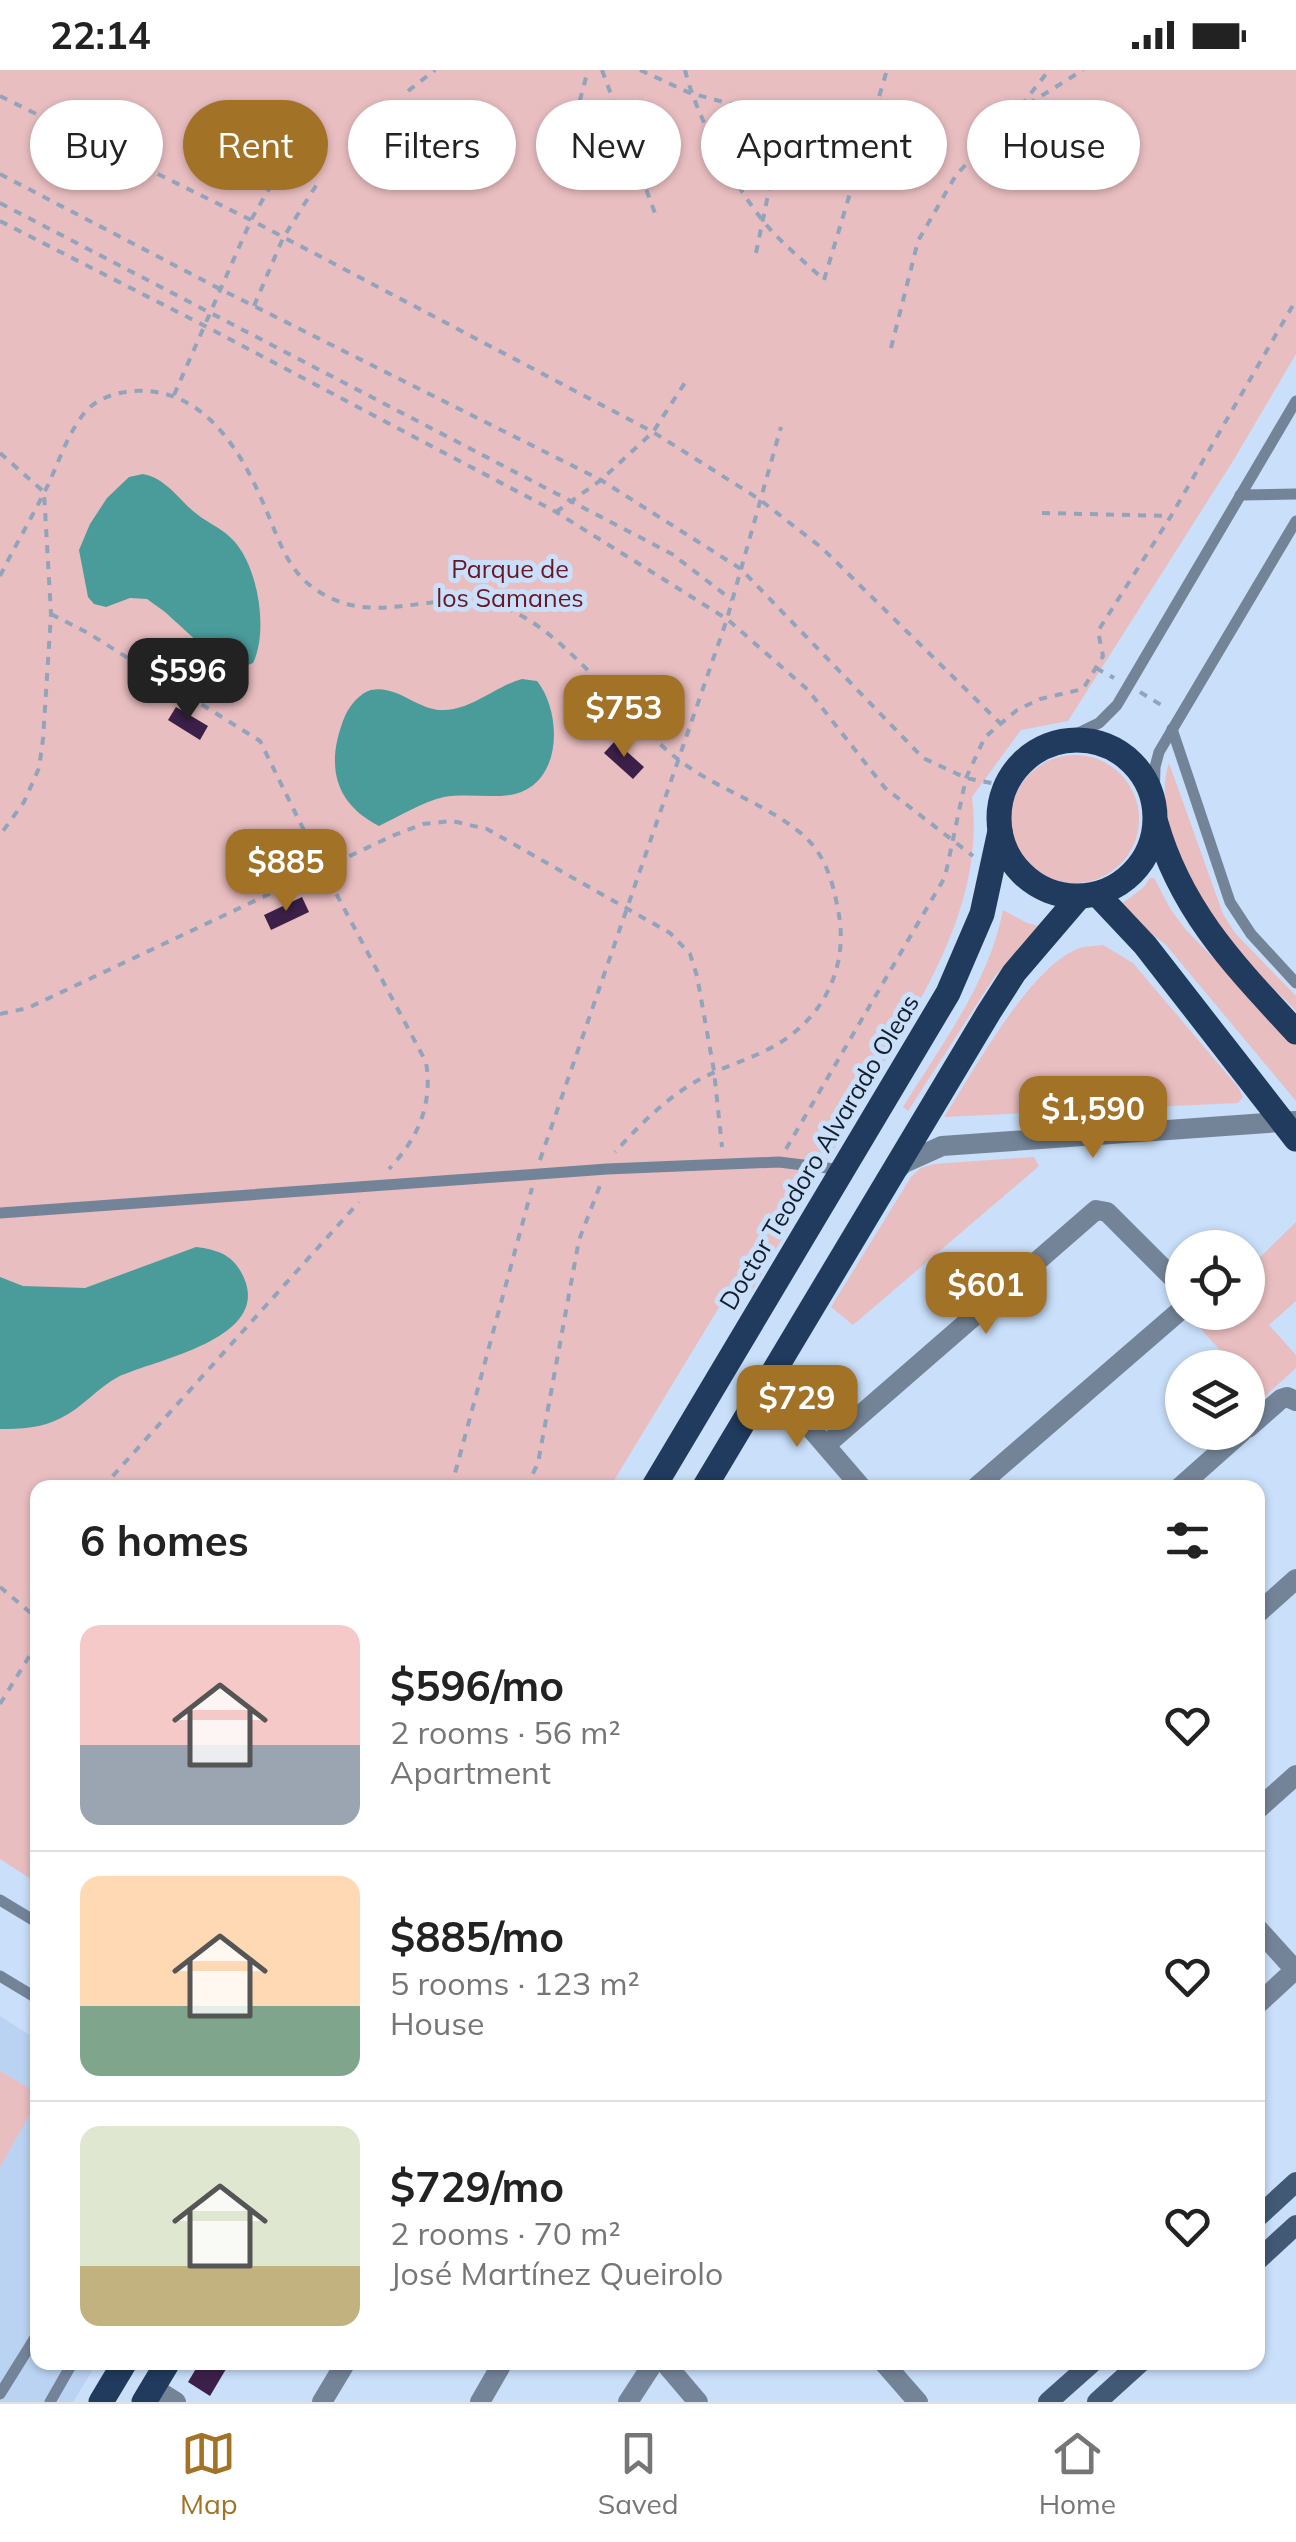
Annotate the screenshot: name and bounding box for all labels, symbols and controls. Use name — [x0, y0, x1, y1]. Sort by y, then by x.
text: 22:14 — [50, 11, 151, 59]
chip: Buy — [30, 100, 163, 190]
chip: Rent — [183, 100, 328, 190]
chip: Filters — [348, 100, 516, 190]
chip: New — [536, 100, 681, 190]
chip: Apartment — [701, 100, 947, 190]
chip: House — [967, 100, 1140, 190]
park label: Parque de los Samanes — [436, 553, 584, 613]
pin: $596 — [129, 638, 247, 723]
text: $596 — [150, 650, 226, 690]
pin: $753 — [565, 675, 683, 760]
text: $753 — [586, 687, 662, 727]
pin: $885 — [227, 829, 345, 914]
text: $885 — [248, 841, 324, 881]
street label: Doctor Teodoro Alvarado Oleas — [712, 989, 925, 1315]
pin: $1,590 — [1012, 1076, 1174, 1161]
text: $1,590 — [1041, 1088, 1145, 1128]
map controls — [1165, 1230, 1265, 1450]
button: locate — [1165, 1230, 1265, 1330]
pin: $601 — [927, 1252, 1045, 1337]
text: $601 — [948, 1264, 1024, 1304]
button: layers — [1165, 1350, 1265, 1450]
pin: $729 — [738, 1365, 856, 1450]
text: $729 — [759, 1377, 835, 1417]
icon: filters — [1160, 1513, 1215, 1568]
text: 6 homes — [80, 1514, 249, 1567]
text: $596/mo — [390, 1659, 564, 1712]
icon: home — [160, 1665, 280, 1785]
icon: heart — [1160, 1698, 1215, 1753]
text: 2 rooms · 56 m² — [390, 1712, 621, 1752]
text: Apartment — [390, 1752, 551, 1792]
text: $885/mo — [390, 1910, 564, 1963]
icon: home — [160, 1916, 280, 2036]
icon: heart — [1160, 1949, 1215, 2004]
text: 5 rooms · 123 m² — [390, 1963, 640, 2003]
text: House — [390, 2003, 485, 2043]
text: $729/mo — [390, 2160, 564, 2213]
icon: home — [160, 2166, 280, 2286]
icon: heart — [1160, 2199, 1215, 2254]
text: 2 rooms · 70 m² — [390, 2213, 621, 2253]
text: José Martínez Queirolo — [390, 2253, 723, 2293]
tab: Map — [180, 2426, 238, 2521]
tab: Saved — [598, 2426, 679, 2521]
tab: Home — [1039, 2426, 1116, 2521]

